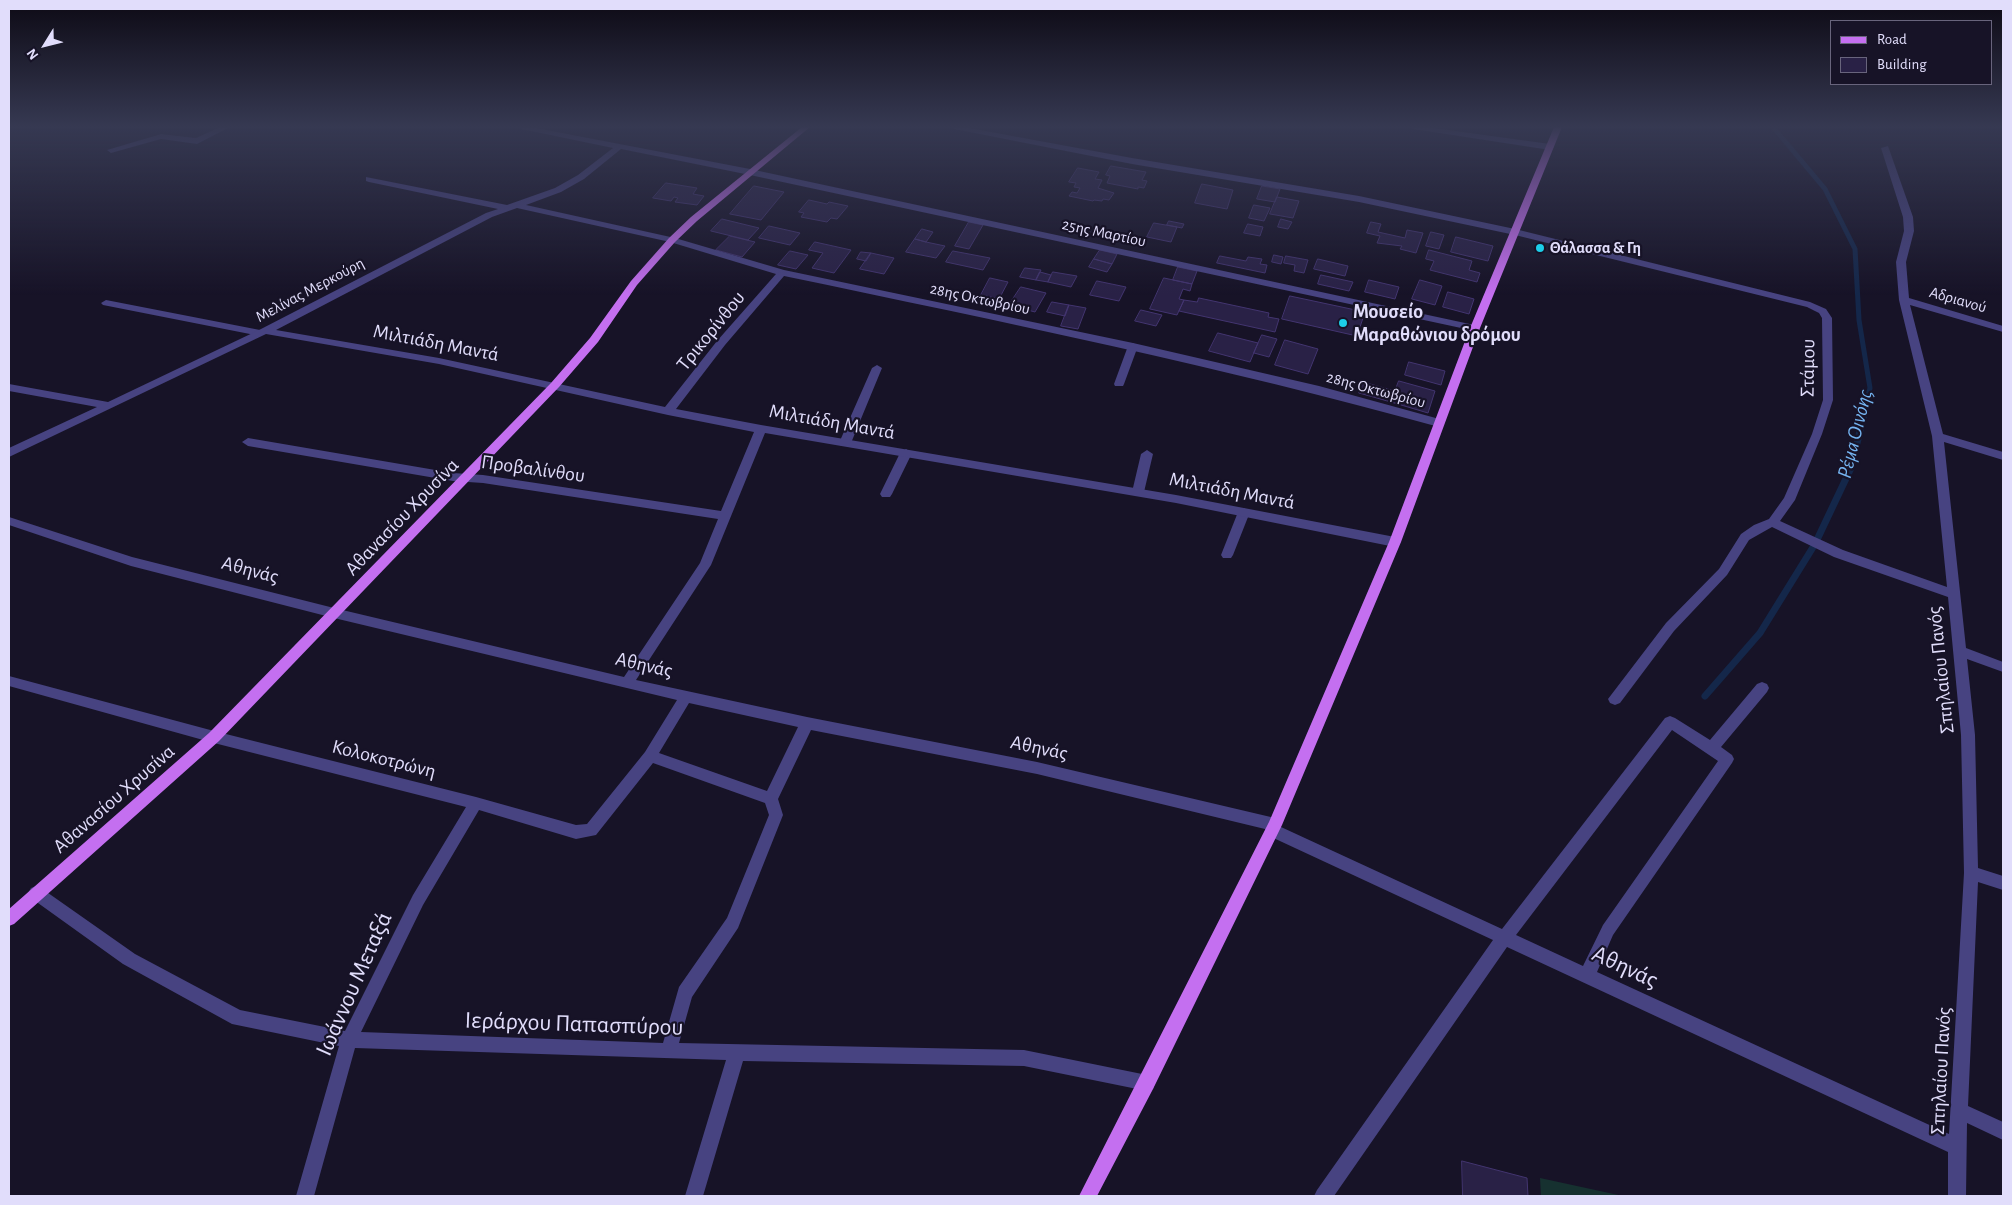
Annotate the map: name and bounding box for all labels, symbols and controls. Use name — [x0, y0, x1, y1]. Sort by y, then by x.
north arrow — [20, 20, 70, 70]
legend — [1830, 20, 1992, 85]
text: Road — [1877, 32, 1907, 47]
text: N — [24, 46, 41, 62]
text: Building — [1877, 57, 1927, 72]
street label: 25ης Μαρτίου — [1060, 215, 1148, 251]
place label: Θάλασσα & Γη — [1550, 238, 1641, 258]
marker: Θάλασσα & Γη — [1534, 242, 1546, 254]
street label: Μελίνας Μερκούρη — [252, 253, 368, 327]
street label: 28ης Οκτωβρίου — [928, 279, 1032, 319]
street label: Αδριανού — [1927, 283, 1989, 317]
street label: Τρικορίνθου — [672, 286, 750, 376]
place label: Μουσείο Μαραθώνιου δρόμου — [1353, 300, 1521, 347]
marker: Μουσείο Μαραθώνιου δρόμου — [1337, 317, 1349, 329]
street label: Μιλτιάδη Μαντά — [371, 319, 501, 367]
street label: Στάμου — [1795, 339, 1821, 397]
street label: 28ης Οκτωβρίου — [1324, 368, 1428, 412]
water label: Ρέμα Οινόης — [1832, 387, 1878, 481]
street label: Μιλτιάδη Μαντά — [767, 399, 897, 445]
street label: Προβαλίνθου — [480, 450, 586, 488]
street label: Αθανασίου Χρυσίνα — [340, 453, 464, 581]
street label: Μιλτιάδη Μαντά — [1167, 467, 1297, 515]
street label: Αθηνάς — [219, 551, 281, 589]
street label: Σπηλαίου Πανός — [1922, 605, 1960, 735]
street label: Αθηνάς — [613, 647, 675, 683]
street label: Αθηνάς — [1008, 730, 1070, 766]
street label: Κολοκοτρώνη — [330, 735, 438, 783]
street label: Αθανασίου Χρυσίνα — [48, 740, 180, 858]
street label: Ιωάννου Μεταξά — [309, 908, 399, 1060]
street label: Αθηνάς — [1587, 939, 1663, 995]
street label: Ιεράρχου Παπασπύρου — [464, 1006, 684, 1042]
street label: Σπηλαίου Πανός — [1926, 1007, 1956, 1135]

